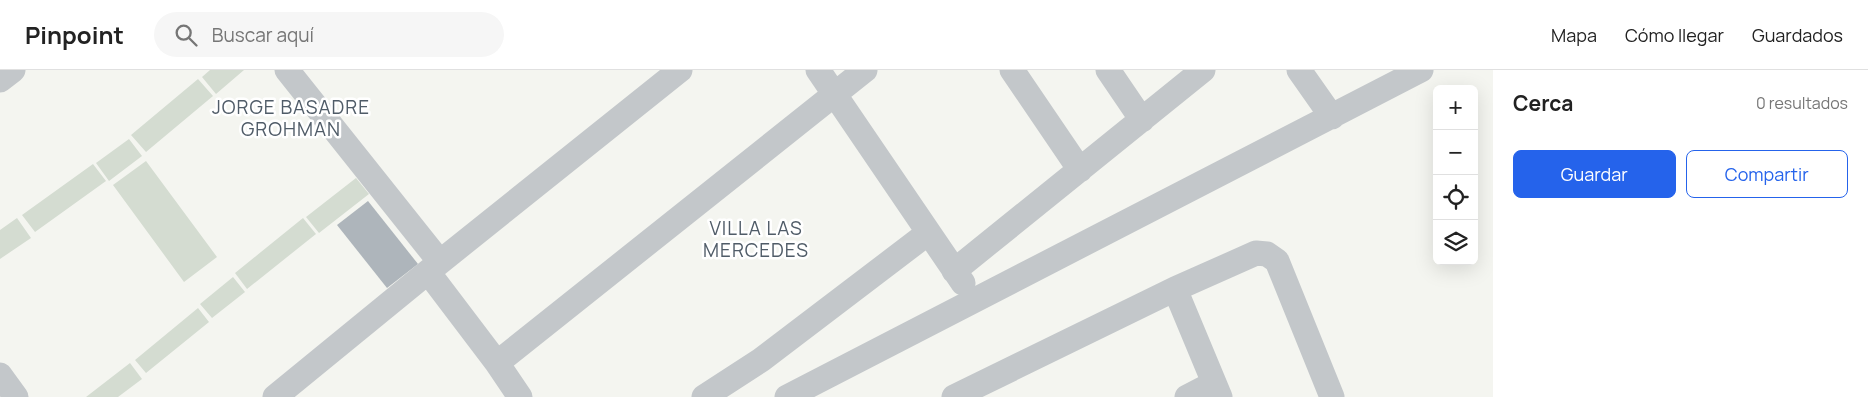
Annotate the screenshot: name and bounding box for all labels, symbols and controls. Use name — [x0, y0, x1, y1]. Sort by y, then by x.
search box — [154, 12, 504, 57]
text: Pinpoint — [25, 18, 124, 51]
icon: search — [172, 21, 200, 49]
text: Buscar aquí — [212, 22, 314, 48]
text: Mapa — [1551, 23, 1597, 47]
text: Cómo llegar — [1625, 23, 1724, 47]
text: Guardados — [1752, 23, 1843, 47]
map controls — [1433, 85, 1478, 265]
button: + — [1433, 85, 1478, 130]
text: Cerca — [1513, 89, 1573, 117]
text: 0 resultados — [1756, 92, 1848, 114]
district label: JORGE BASADRE GROHMAN — [212, 94, 370, 142]
button: − — [1433, 130, 1478, 175]
button: Guardar — [1513, 150, 1676, 198]
button: Compartir — [1686, 150, 1848, 198]
button: locate — [1433, 175, 1478, 220]
district label: VILLA LAS MERCEDES — [703, 215, 809, 263]
button: layers — [1433, 220, 1478, 265]

